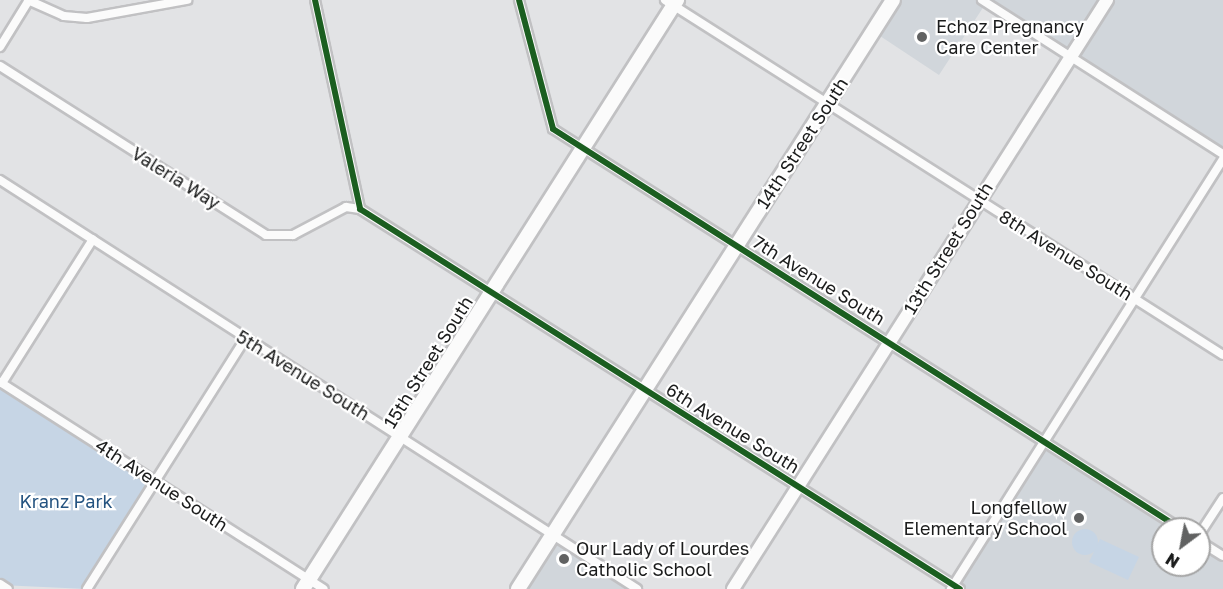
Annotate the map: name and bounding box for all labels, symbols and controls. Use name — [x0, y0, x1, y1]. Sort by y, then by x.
place label: Echoz Pregnancy Care Center — [936, 16, 1084, 58]
marker: Echoz Pregnancy Care Center — [913, 28, 931, 46]
street label: 14th Street South — [752, 73, 852, 213]
street label: Valeria Way — [128, 142, 224, 214]
street label: 13th Street South — [899, 178, 997, 318]
street label: 8th Avenue South — [995, 205, 1137, 305]
street label: 7th Avenue South — [749, 231, 889, 329]
street label: 15th Street South — [379, 292, 477, 432]
street label: 5th Avenue South — [233, 325, 373, 425]
street label: 6th Avenue South — [662, 378, 804, 478]
street label: 4th Avenue South — [92, 434, 232, 536]
park label: Kranz Park — [19, 490, 113, 512]
place label: Longfellow Elementary School — [903, 497, 1067, 540]
marker: Longfellow Elementary School — [1072, 511, 1086, 525]
north arrow — [1151, 517, 1211, 577]
place label: Our Lady of Lourdes Catholic School — [576, 538, 749, 580]
text: N — [1162, 549, 1183, 572]
marker: Our Lady of Lourdes Catholic School — [557, 552, 571, 566]

